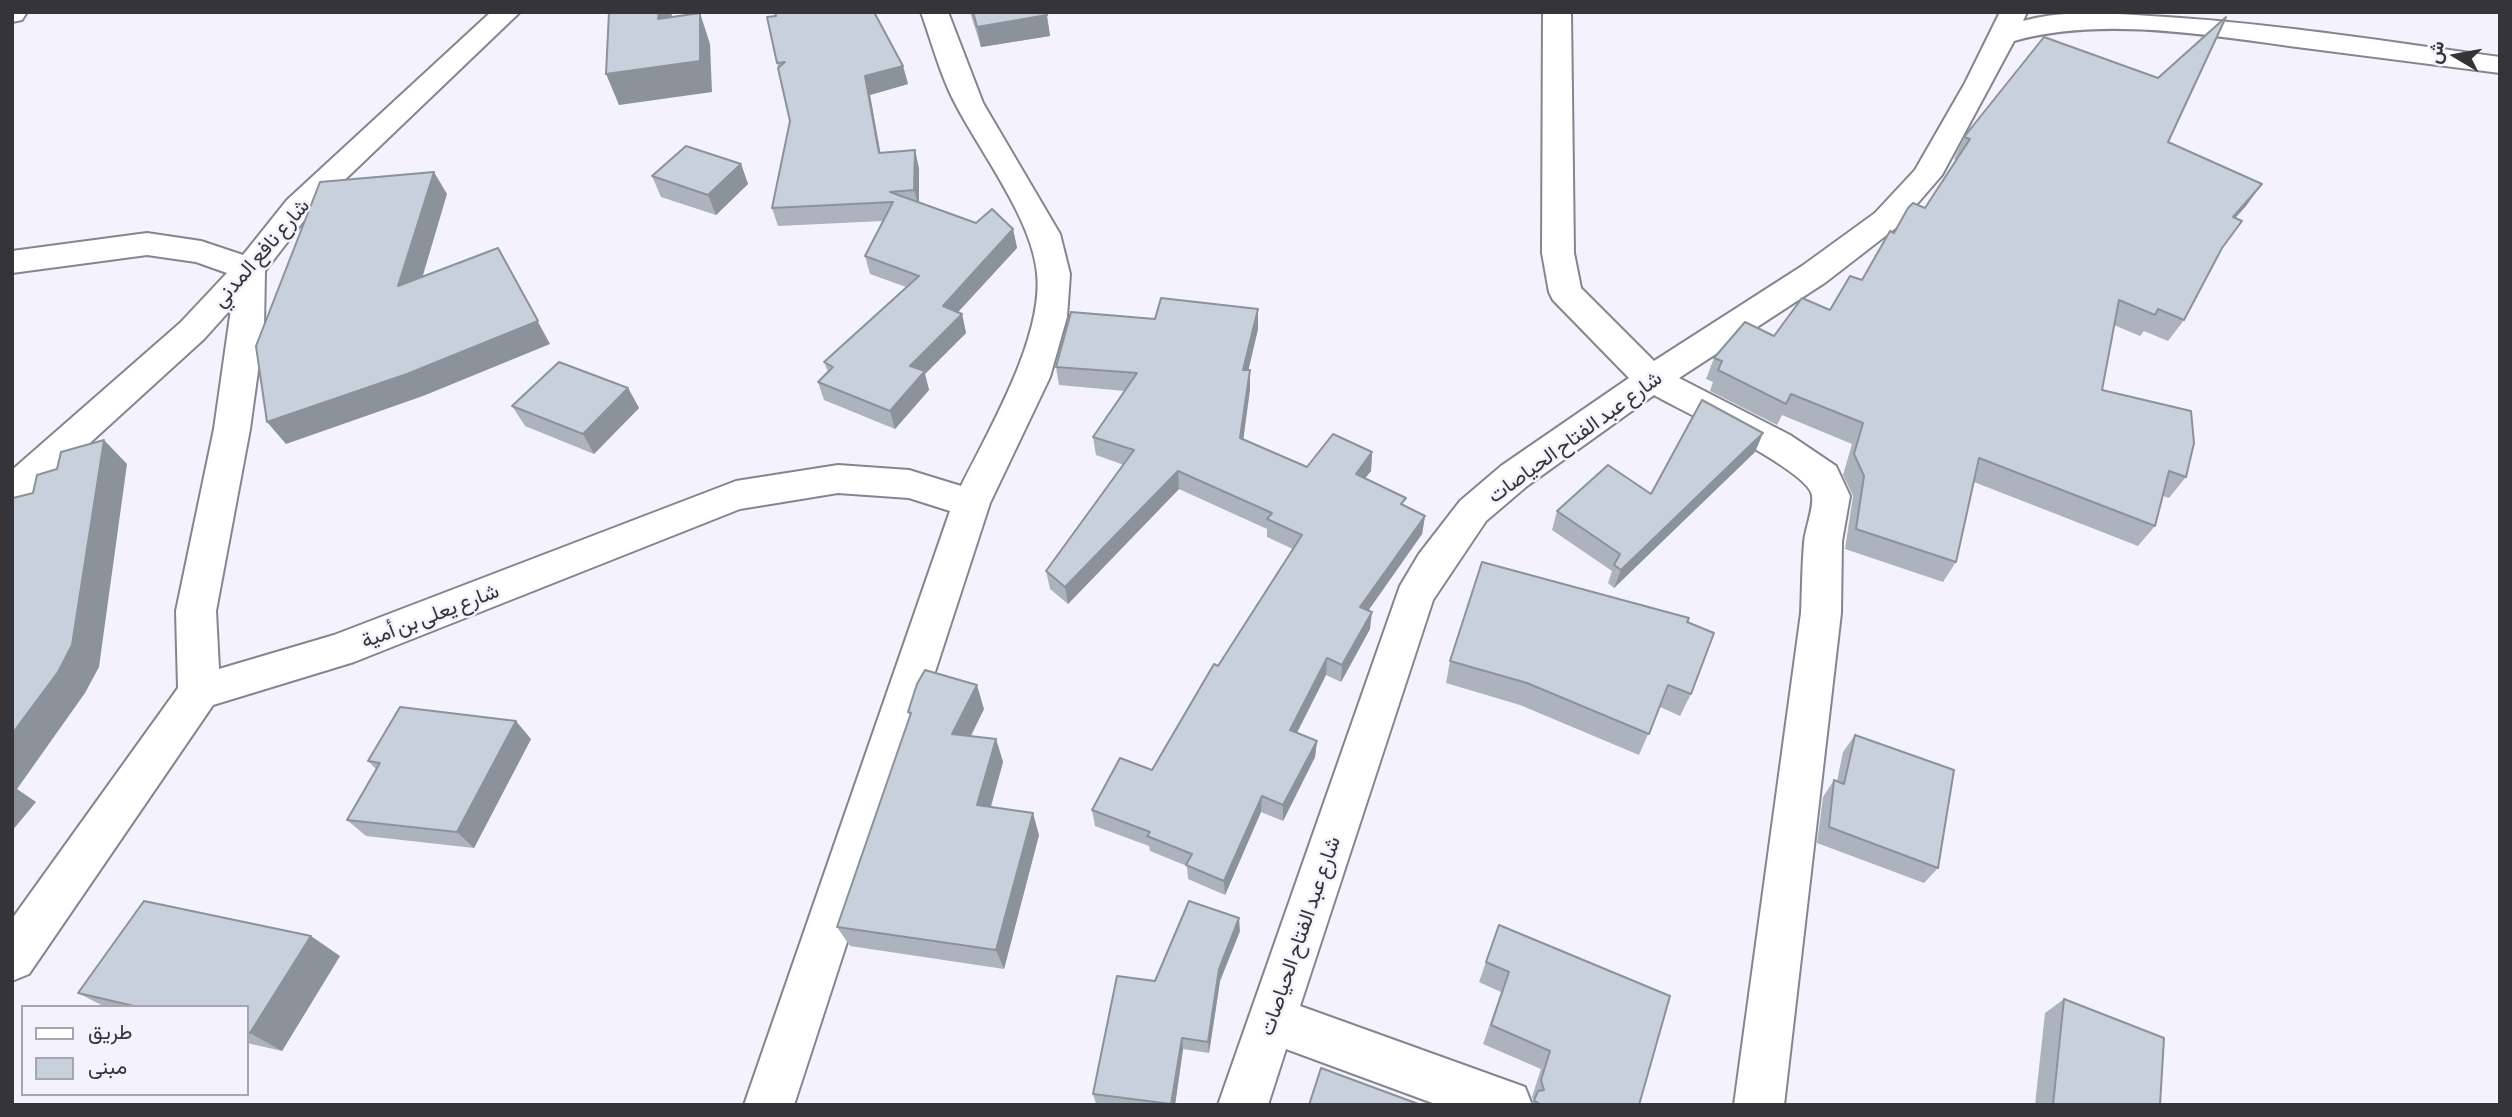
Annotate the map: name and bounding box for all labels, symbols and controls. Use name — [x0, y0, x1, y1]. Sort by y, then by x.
north arrow — [2421, 21, 2491, 91]
text: ش — [2423, 39, 2448, 66]
street label: شارع نافع المدني — [207, 194, 315, 312]
street label: شارع عبد الفتاح الحياصات — [1483, 365, 1667, 509]
street label: شارع يعلى بن أمية — [357, 578, 503, 654]
street label: شارع عبد الفتاح الحياصات — [1254, 833, 1346, 1039]
legend — [21, 1005, 248, 1096]
text: طريق — [88, 1019, 133, 1043]
text: مبنى — [88, 1054, 127, 1078]

